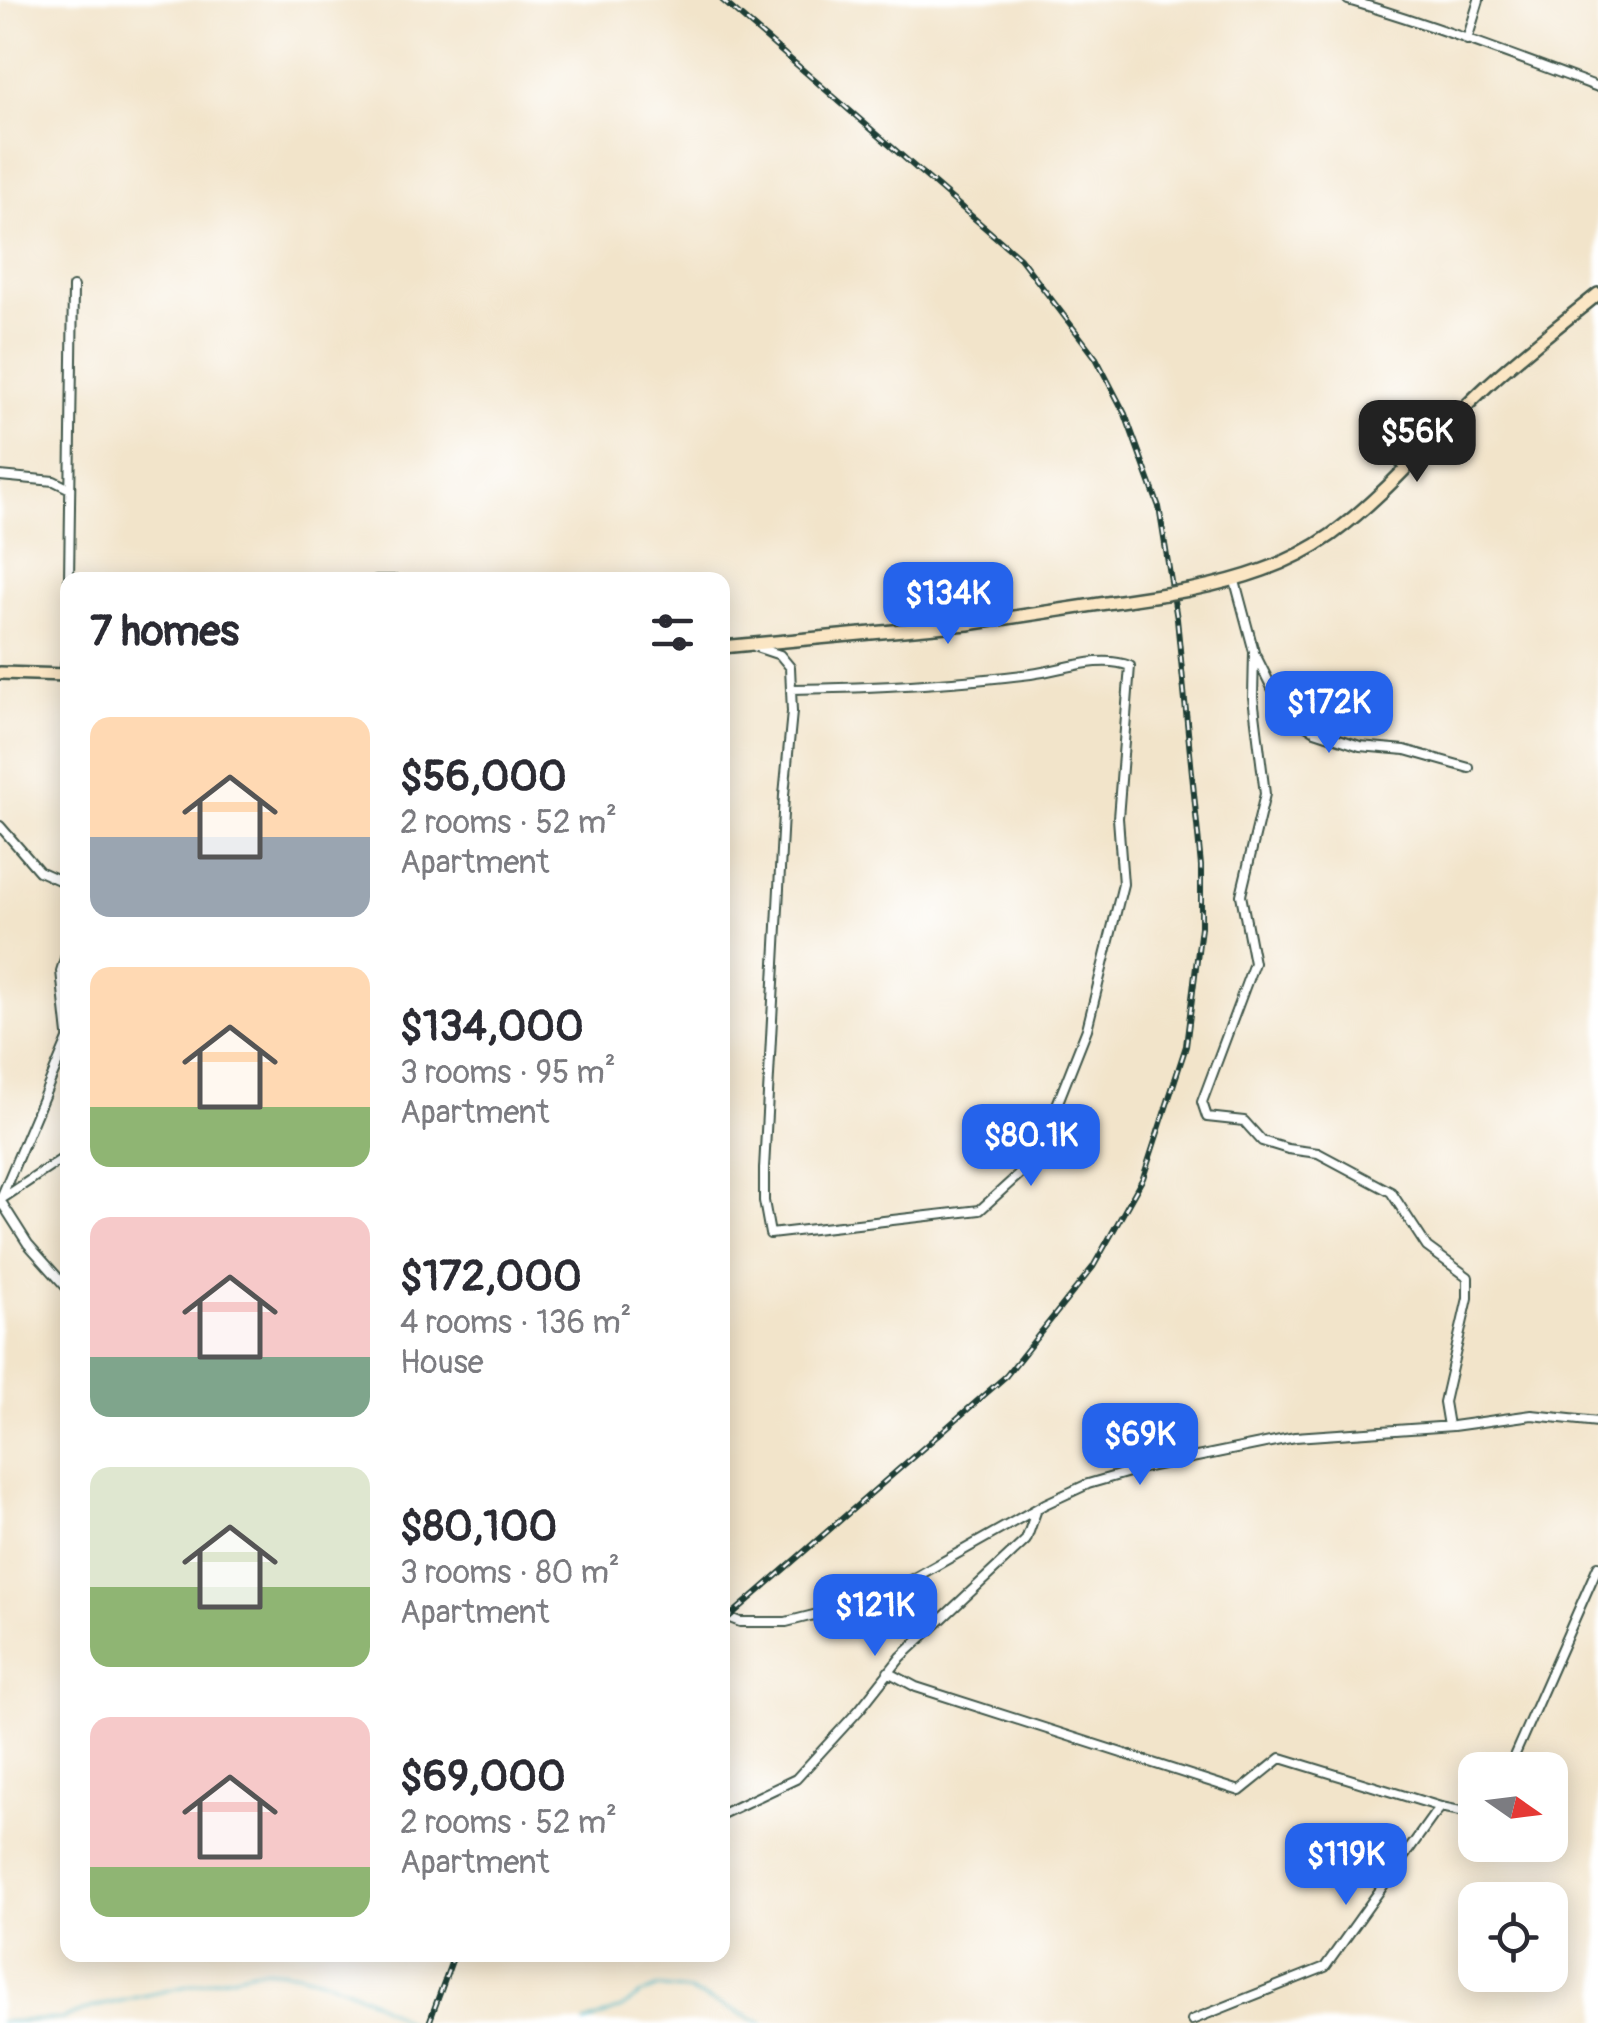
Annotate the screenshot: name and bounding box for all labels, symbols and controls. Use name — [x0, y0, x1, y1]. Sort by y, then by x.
pin: $56K — [1358, 400, 1476, 485]
text: $56K — [1381, 412, 1453, 452]
pin: $134K — [878, 562, 1018, 647]
text: $134K — [905, 574, 991, 614]
icon: filters — [645, 605, 700, 660]
text: 7 homes — [90, 606, 239, 658]
pin: $172K — [1259, 671, 1399, 756]
text: $172K — [1287, 683, 1371, 723]
text: $56,000 — [400, 751, 567, 803]
icon: home — [170, 757, 290, 877]
text: 2 rooms · 52 m² — [400, 803, 617, 843]
text: Apartment — [400, 843, 549, 883]
text: $134,000 — [400, 1001, 584, 1053]
icon: home — [170, 1007, 290, 1127]
text: 3 rooms · 95 m² — [400, 1053, 616, 1093]
text: Apartment — [400, 1093, 549, 1133]
pin: $80.1K — [950, 1104, 1112, 1189]
text: $80.1K — [984, 1116, 1078, 1156]
text: $172,000 — [400, 1251, 582, 1303]
icon: home — [170, 1257, 290, 1377]
text: 4 rooms · 136 m² — [400, 1303, 632, 1343]
text: House — [400, 1343, 484, 1383]
pin: $69K — [1081, 1403, 1199, 1488]
text: $69K — [1104, 1415, 1176, 1455]
text: $80,100 — [400, 1501, 557, 1553]
icon: home — [170, 1507, 290, 1627]
text: 3 rooms · 80 m² — [400, 1553, 620, 1593]
pin: $121K — [805, 1574, 945, 1659]
text: $121K — [835, 1586, 915, 1626]
text: Apartment — [400, 1593, 549, 1633]
text: $69,000 — [400, 1751, 566, 1803]
north arrow — [1458, 1752, 1568, 1862]
map controls — [1458, 1752, 1568, 1992]
icon: home — [170, 1757, 290, 1877]
text: 2 rooms · 52 m² — [400, 1803, 617, 1843]
pin: $119K — [1276, 1823, 1416, 1908]
text: $119K — [1307, 1835, 1385, 1875]
text: Apartment — [400, 1843, 549, 1883]
button: locate — [1458, 1882, 1568, 1992]

